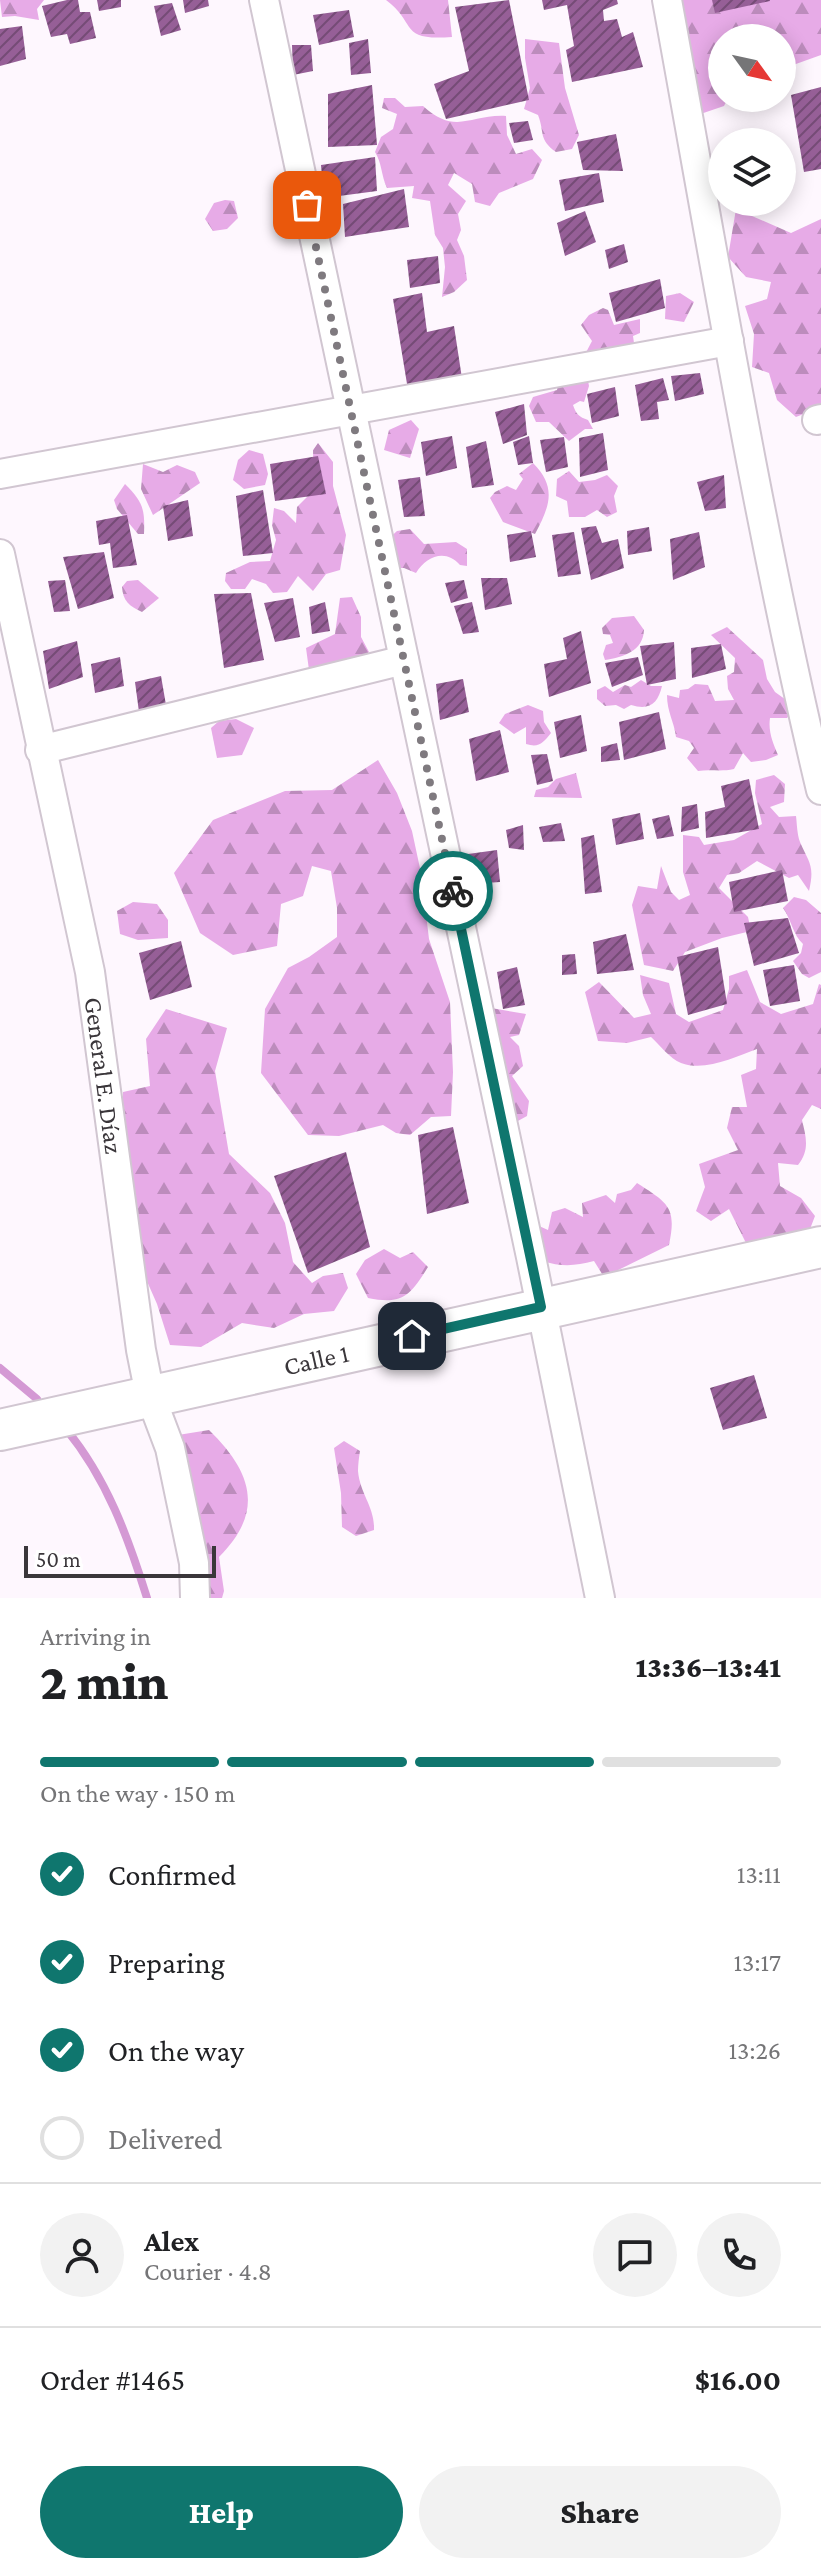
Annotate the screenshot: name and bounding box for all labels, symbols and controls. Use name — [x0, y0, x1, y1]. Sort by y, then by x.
north arrow — [708, 24, 796, 112]
map controls — [708, 24, 796, 216]
button: layers — [708, 128, 796, 216]
pin — [273, 171, 341, 239]
icon: bag — [285, 183, 329, 227]
courier — [413, 851, 493, 931]
icon: bike — [431, 869, 475, 913]
street label: General E. Díaz — [79, 995, 129, 1156]
pin — [378, 1302, 446, 1370]
icon: home — [390, 1314, 434, 1358]
street label: Calle 1 — [281, 1338, 352, 1381]
scale bar — [24, 1542, 216, 1578]
text: 50 m — [36, 1547, 81, 1572]
text: Arriving in — [40, 1622, 151, 1651]
text: 13:36–13:41 — [636, 1650, 781, 1683]
text: 2 min — [40, 1652, 168, 1710]
text: On the way · 150 m — [40, 1779, 235, 1808]
icon: check — [40, 1852, 84, 1896]
text: Confirmed — [108, 1858, 236, 1891]
text: 13:11 — [737, 1860, 781, 1889]
icon: check — [40, 1940, 84, 1984]
text: Preparing — [108, 1946, 225, 1979]
text: 13:17 — [733, 1948, 781, 1977]
icon: check — [40, 2028, 84, 2072]
text: On the way — [108, 2034, 244, 2067]
text: 13:26 — [728, 2036, 781, 2065]
text: Delivered — [108, 2122, 223, 2155]
button: person — [40, 2213, 124, 2297]
button: chat — [593, 2213, 677, 2297]
button: phone — [697, 2213, 781, 2297]
text: Alex — [144, 2224, 199, 2257]
text: Courier · 4.8 — [144, 2257, 272, 2286]
text: Order #1465 — [40, 2363, 185, 2396]
text: $16.00 — [695, 2363, 781, 2396]
button: Help — [40, 2466, 403, 2558]
button: Share — [419, 2466, 781, 2558]

